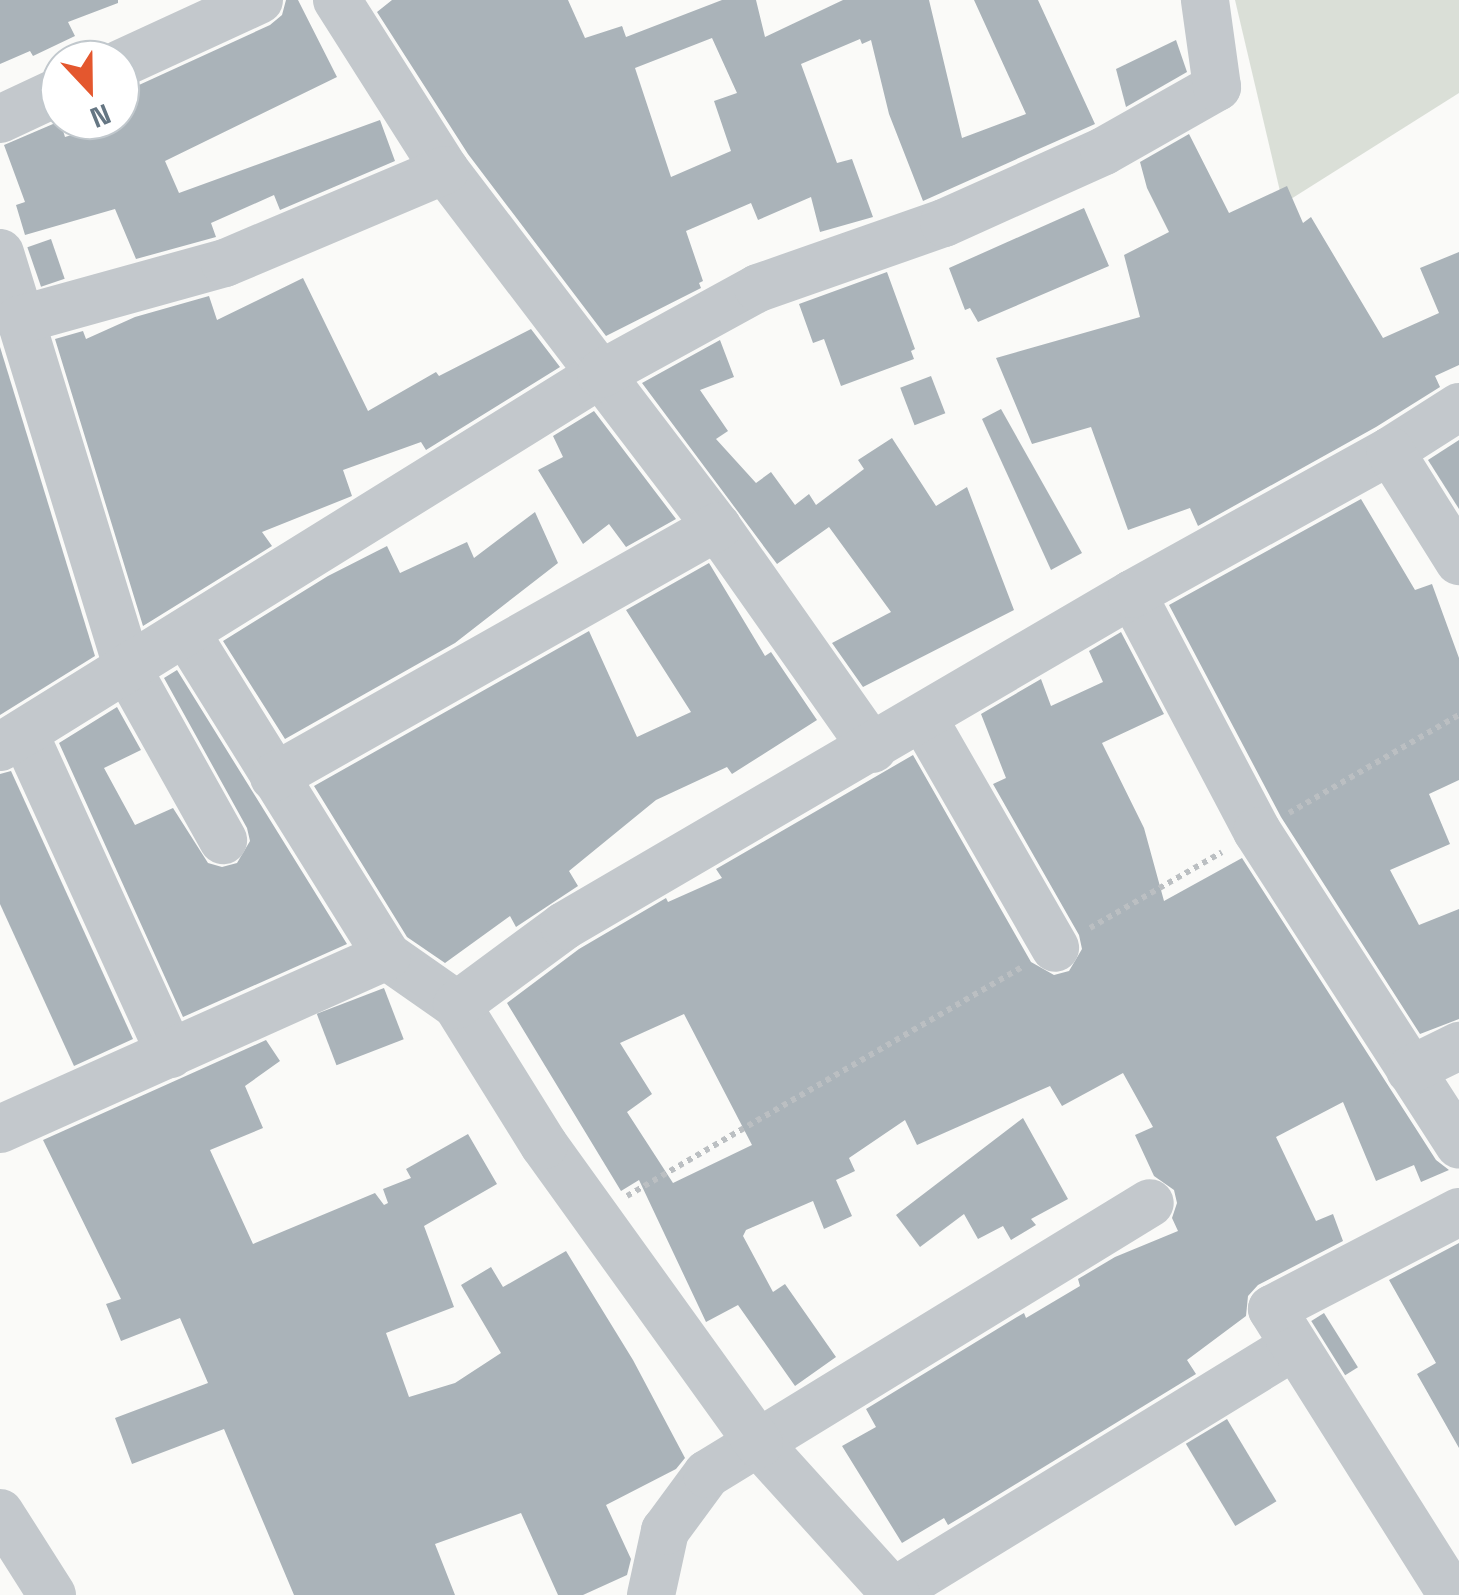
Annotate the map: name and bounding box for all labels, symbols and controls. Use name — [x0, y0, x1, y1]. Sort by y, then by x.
north arrow — [40, 40, 140, 140]
text: N — [85, 96, 116, 136]

